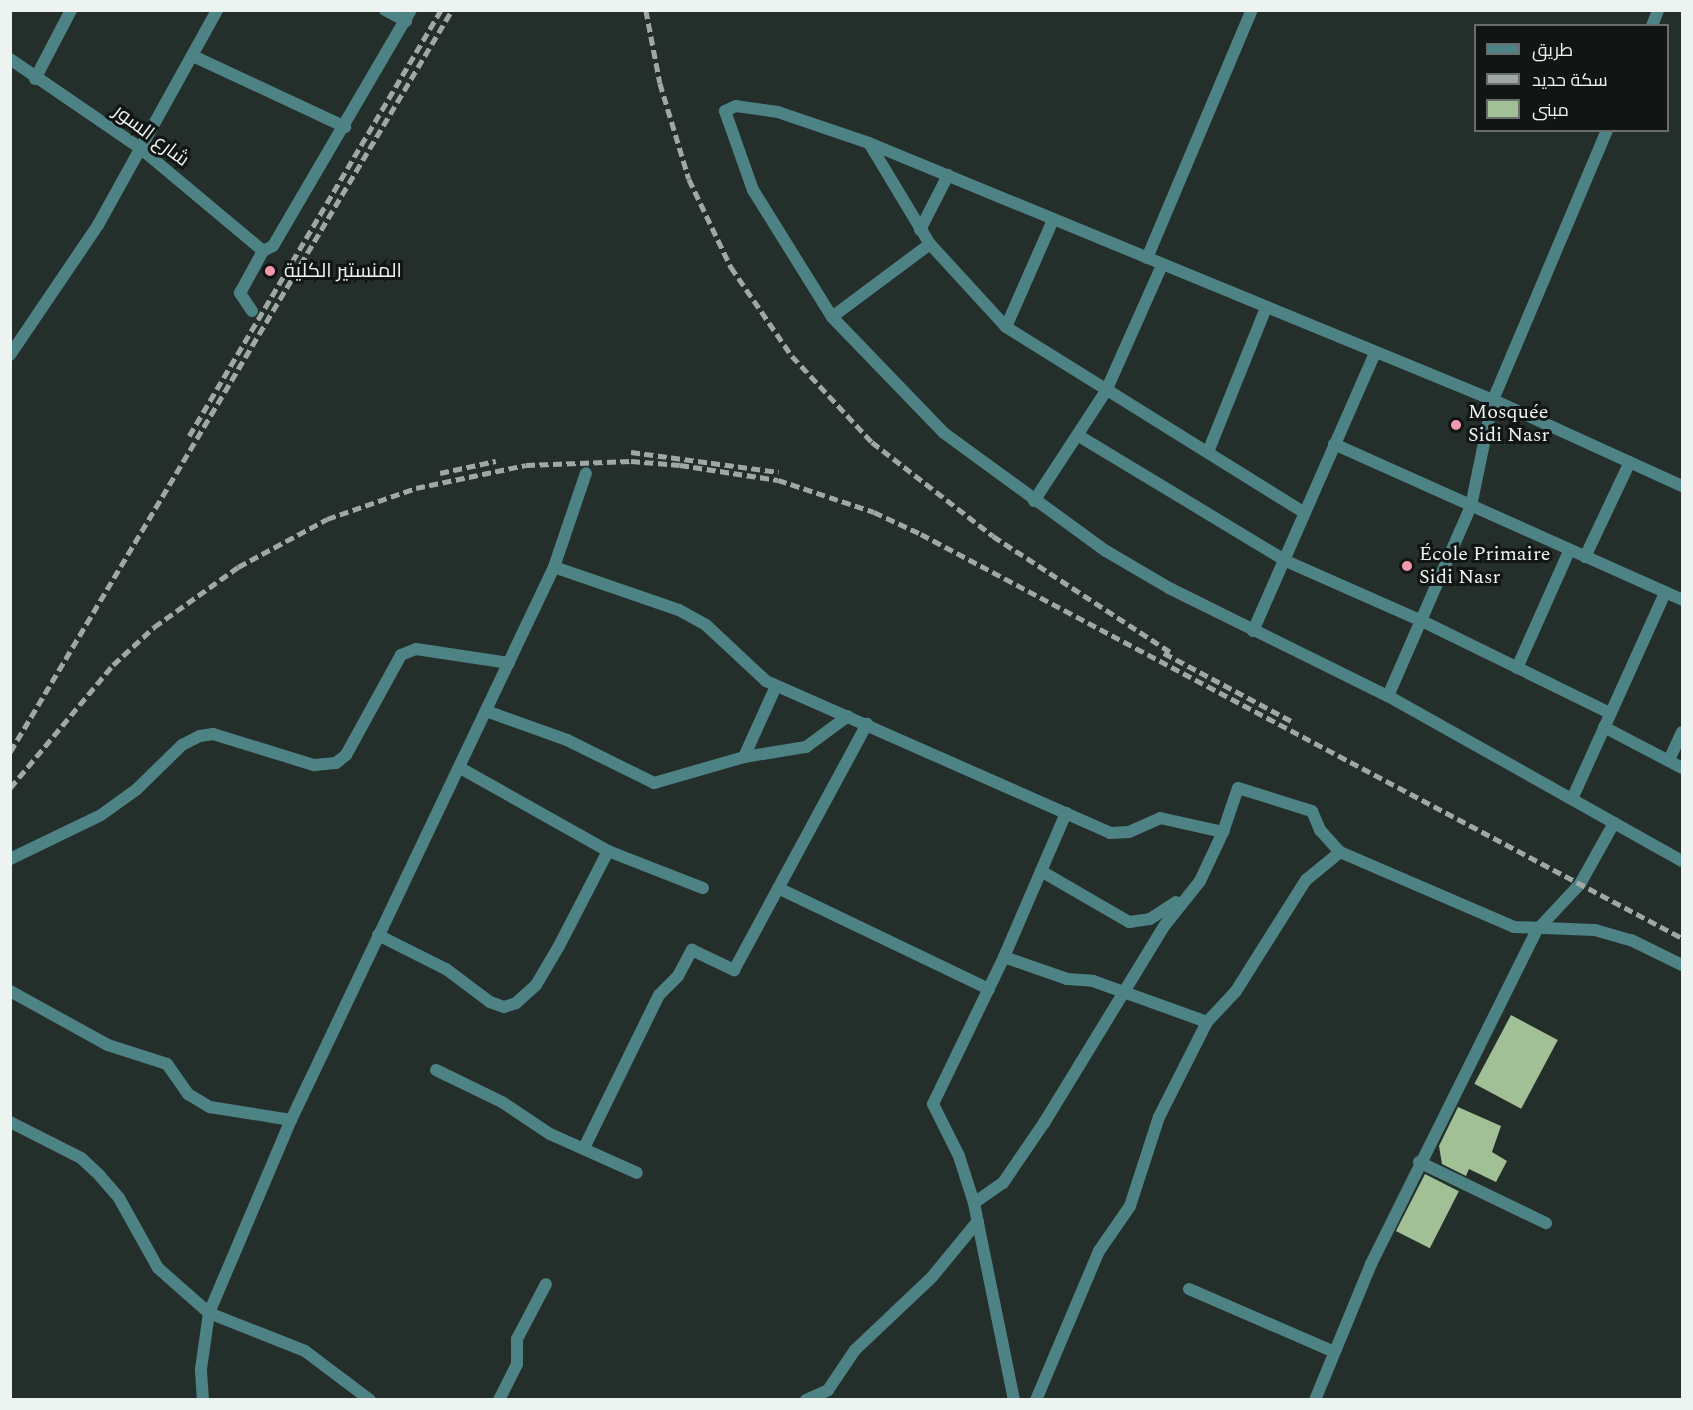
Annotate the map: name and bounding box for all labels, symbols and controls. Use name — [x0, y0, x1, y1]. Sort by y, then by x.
legend — [1474, 24, 1669, 132]
text: طريق — [1532, 37, 1573, 64]
text: سكة حديد — [1532, 67, 1608, 94]
text: مبنى — [1532, 97, 1569, 124]
street label: شارع السور — [108, 100, 194, 172]
place label: المنستير الكلية — [284, 259, 402, 283]
marker: المنستير الكلية — [261, 262, 279, 280]
place label: Mosquée Sidi Nasr — [1468, 401, 1549, 448]
marker: Mosquée Sidi Nasr — [1449, 418, 1463, 432]
place label: École Primaire Sidi Nasr — [1419, 542, 1550, 589]
marker: École Primaire Sidi Nasr — [1400, 559, 1414, 573]

